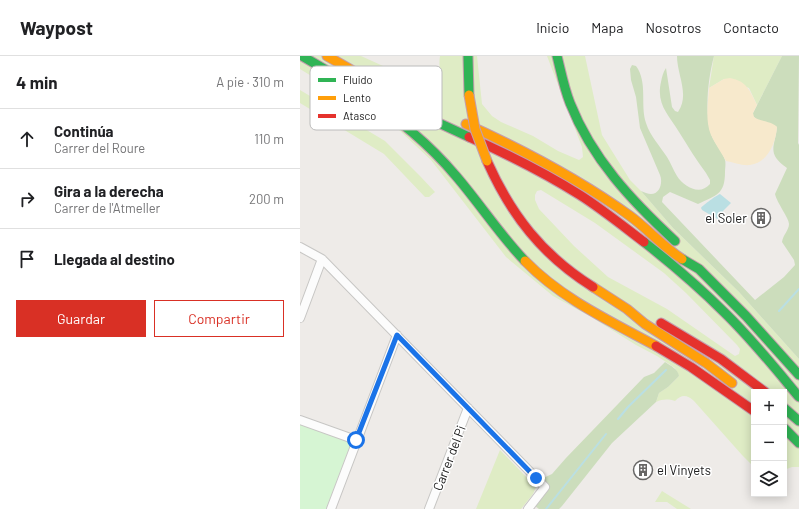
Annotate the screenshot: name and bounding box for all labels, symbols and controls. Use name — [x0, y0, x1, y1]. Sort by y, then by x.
text: Waypost — [20, 16, 93, 39]
text: Inicio — [536, 19, 569, 36]
text: Mapa — [591, 19, 623, 36]
text: Nosotros — [645, 19, 701, 36]
text: Contacto — [723, 19, 779, 36]
legend — [310, 66, 442, 130]
text: 4 min — [16, 72, 58, 92]
text: Fluido — [343, 73, 372, 86]
text: A pie · 310 m — [216, 74, 284, 90]
text: Lento — [343, 91, 371, 104]
text: Atasco — [343, 109, 376, 122]
text: Continúa — [54, 122, 114, 140]
icon: ahead — [16, 128, 38, 150]
text: 110 m — [254, 131, 284, 147]
text: Carrer del Roure — [54, 140, 145, 156]
text: Gira a la derecha — [54, 182, 164, 200]
icon: right — [16, 188, 38, 210]
text: 200 m — [249, 191, 284, 207]
text: Carrer de l'Atmeller — [54, 200, 160, 216]
building icon: el Soler — [750, 207, 772, 229]
place label: el Soler — [705, 210, 747, 226]
icon: arrive — [16, 248, 38, 270]
text: Llegada al destino — [54, 250, 175, 268]
button: Guardar — [16, 300, 146, 337]
button: Compartir — [154, 300, 284, 337]
map controls — [751, 389, 787, 497]
button: + — [751, 389, 787, 425]
street label: Carrer del Pi — [429, 423, 469, 493]
button: − — [751, 425, 787, 461]
route start — [347, 431, 365, 449]
building icon: el Vinyets — [632, 459, 654, 481]
button: layers — [751, 461, 787, 497]
place label: el Vinyets — [657, 462, 711, 478]
route end — [527, 469, 545, 487]

